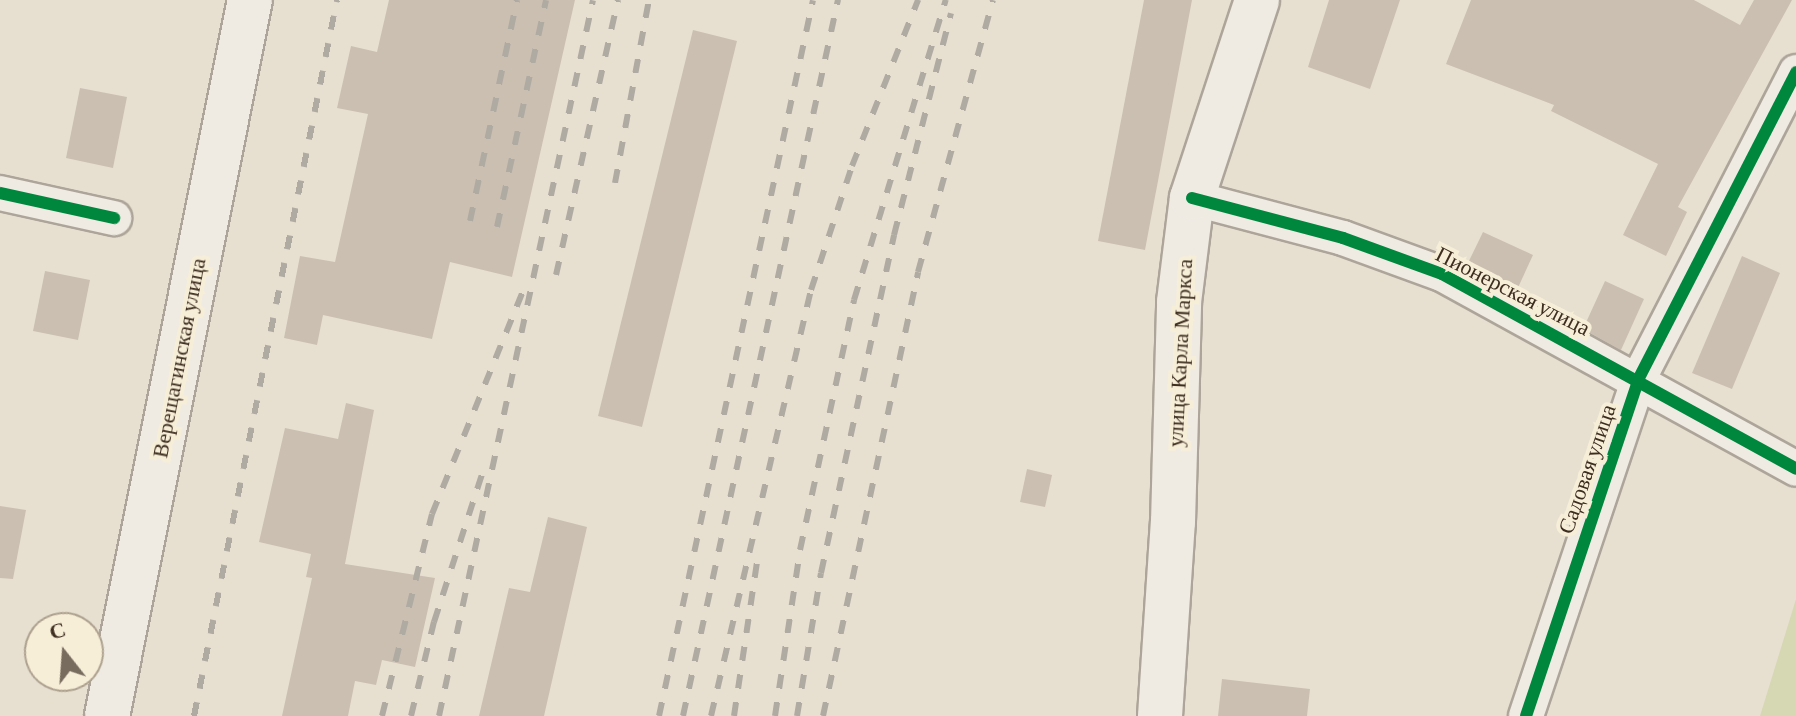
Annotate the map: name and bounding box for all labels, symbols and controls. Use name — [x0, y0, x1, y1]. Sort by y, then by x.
street label: Пионерская улица — [1431, 241, 1595, 341]
street label: Верещагинская улица — [147, 256, 211, 460]
street label: улица Карла Маркса — [1162, 258, 1198, 448]
street label: Садовая улица — [1553, 401, 1621, 537]
north arrow — [24, 612, 104, 692]
text: С — [46, 616, 69, 645]

